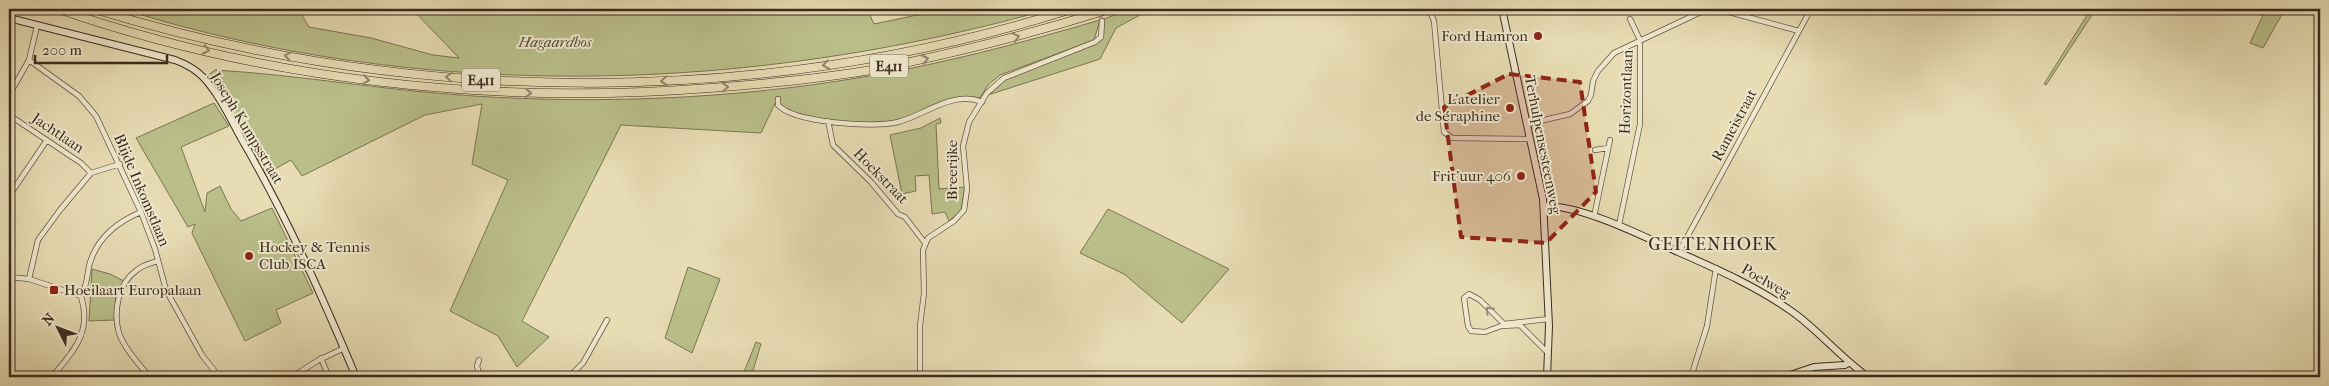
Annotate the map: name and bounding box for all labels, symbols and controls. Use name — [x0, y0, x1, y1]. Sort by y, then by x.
place label: Ford Hamron — [1441, 27, 1528, 45]
marker: Ford Hamron — [1532, 30, 1544, 42]
scale bar — [35, 32, 168, 64]
one-way arrow — [1012, 32, 1021, 43]
park label: Hagaardbos — [518, 33, 592, 51]
text: 200 m — [42, 41, 82, 59]
one-way arrow — [202, 44, 211, 55]
street label: Horizontlaan — [1616, 49, 1636, 135]
one-way arrow — [284, 52, 293, 62]
road number: E411 — [870, 54, 908, 78]
one-way arrow — [920, 54, 929, 65]
one-way arrow — [821, 60, 830, 70]
street label: Joseph Kumpsstraat — [206, 68, 288, 188]
road number: E411 — [462, 68, 500, 92]
one-way arrow — [445, 72, 453, 83]
one-way arrow — [362, 74, 370, 84]
street label: Terhulpensesteenweg — [1521, 74, 1565, 217]
one-way arrow — [660, 75, 668, 86]
one-way arrow — [721, 82, 729, 93]
street label: Rameistraat — [1708, 85, 1761, 164]
one-way arrow — [524, 88, 532, 98]
place label: L'atelier de Séraphine — [1416, 90, 1501, 125]
marker: L'atelier de Séraphine — [1504, 102, 1516, 114]
street label: Jachtlaan — [28, 108, 88, 157]
street label: Blijde Inkomstlaan — [110, 131, 174, 249]
street label: Breerijke — [943, 139, 961, 200]
street label: Hoekstraat — [850, 144, 913, 208]
place label: Frit'uur 406 — [1432, 167, 1512, 185]
marker: Frit'uur 406 — [1515, 170, 1527, 182]
district label: GEITENHOEK — [1648, 234, 1778, 255]
place label: Hockey & Tennis Club ISCA — [259, 238, 370, 273]
marker: Hockey & Tennis Club ISCA — [243, 250, 255, 262]
street label: Poelweg — [1738, 260, 1795, 303]
place label: Hoeilaart Europalaan — [64, 281, 202, 299]
marker: Hoeilaart Europalaan — [48, 284, 60, 296]
north arrow — [32, 304, 82, 354]
one-way arrow — [1486, 306, 1495, 315]
text: N — [39, 310, 59, 329]

